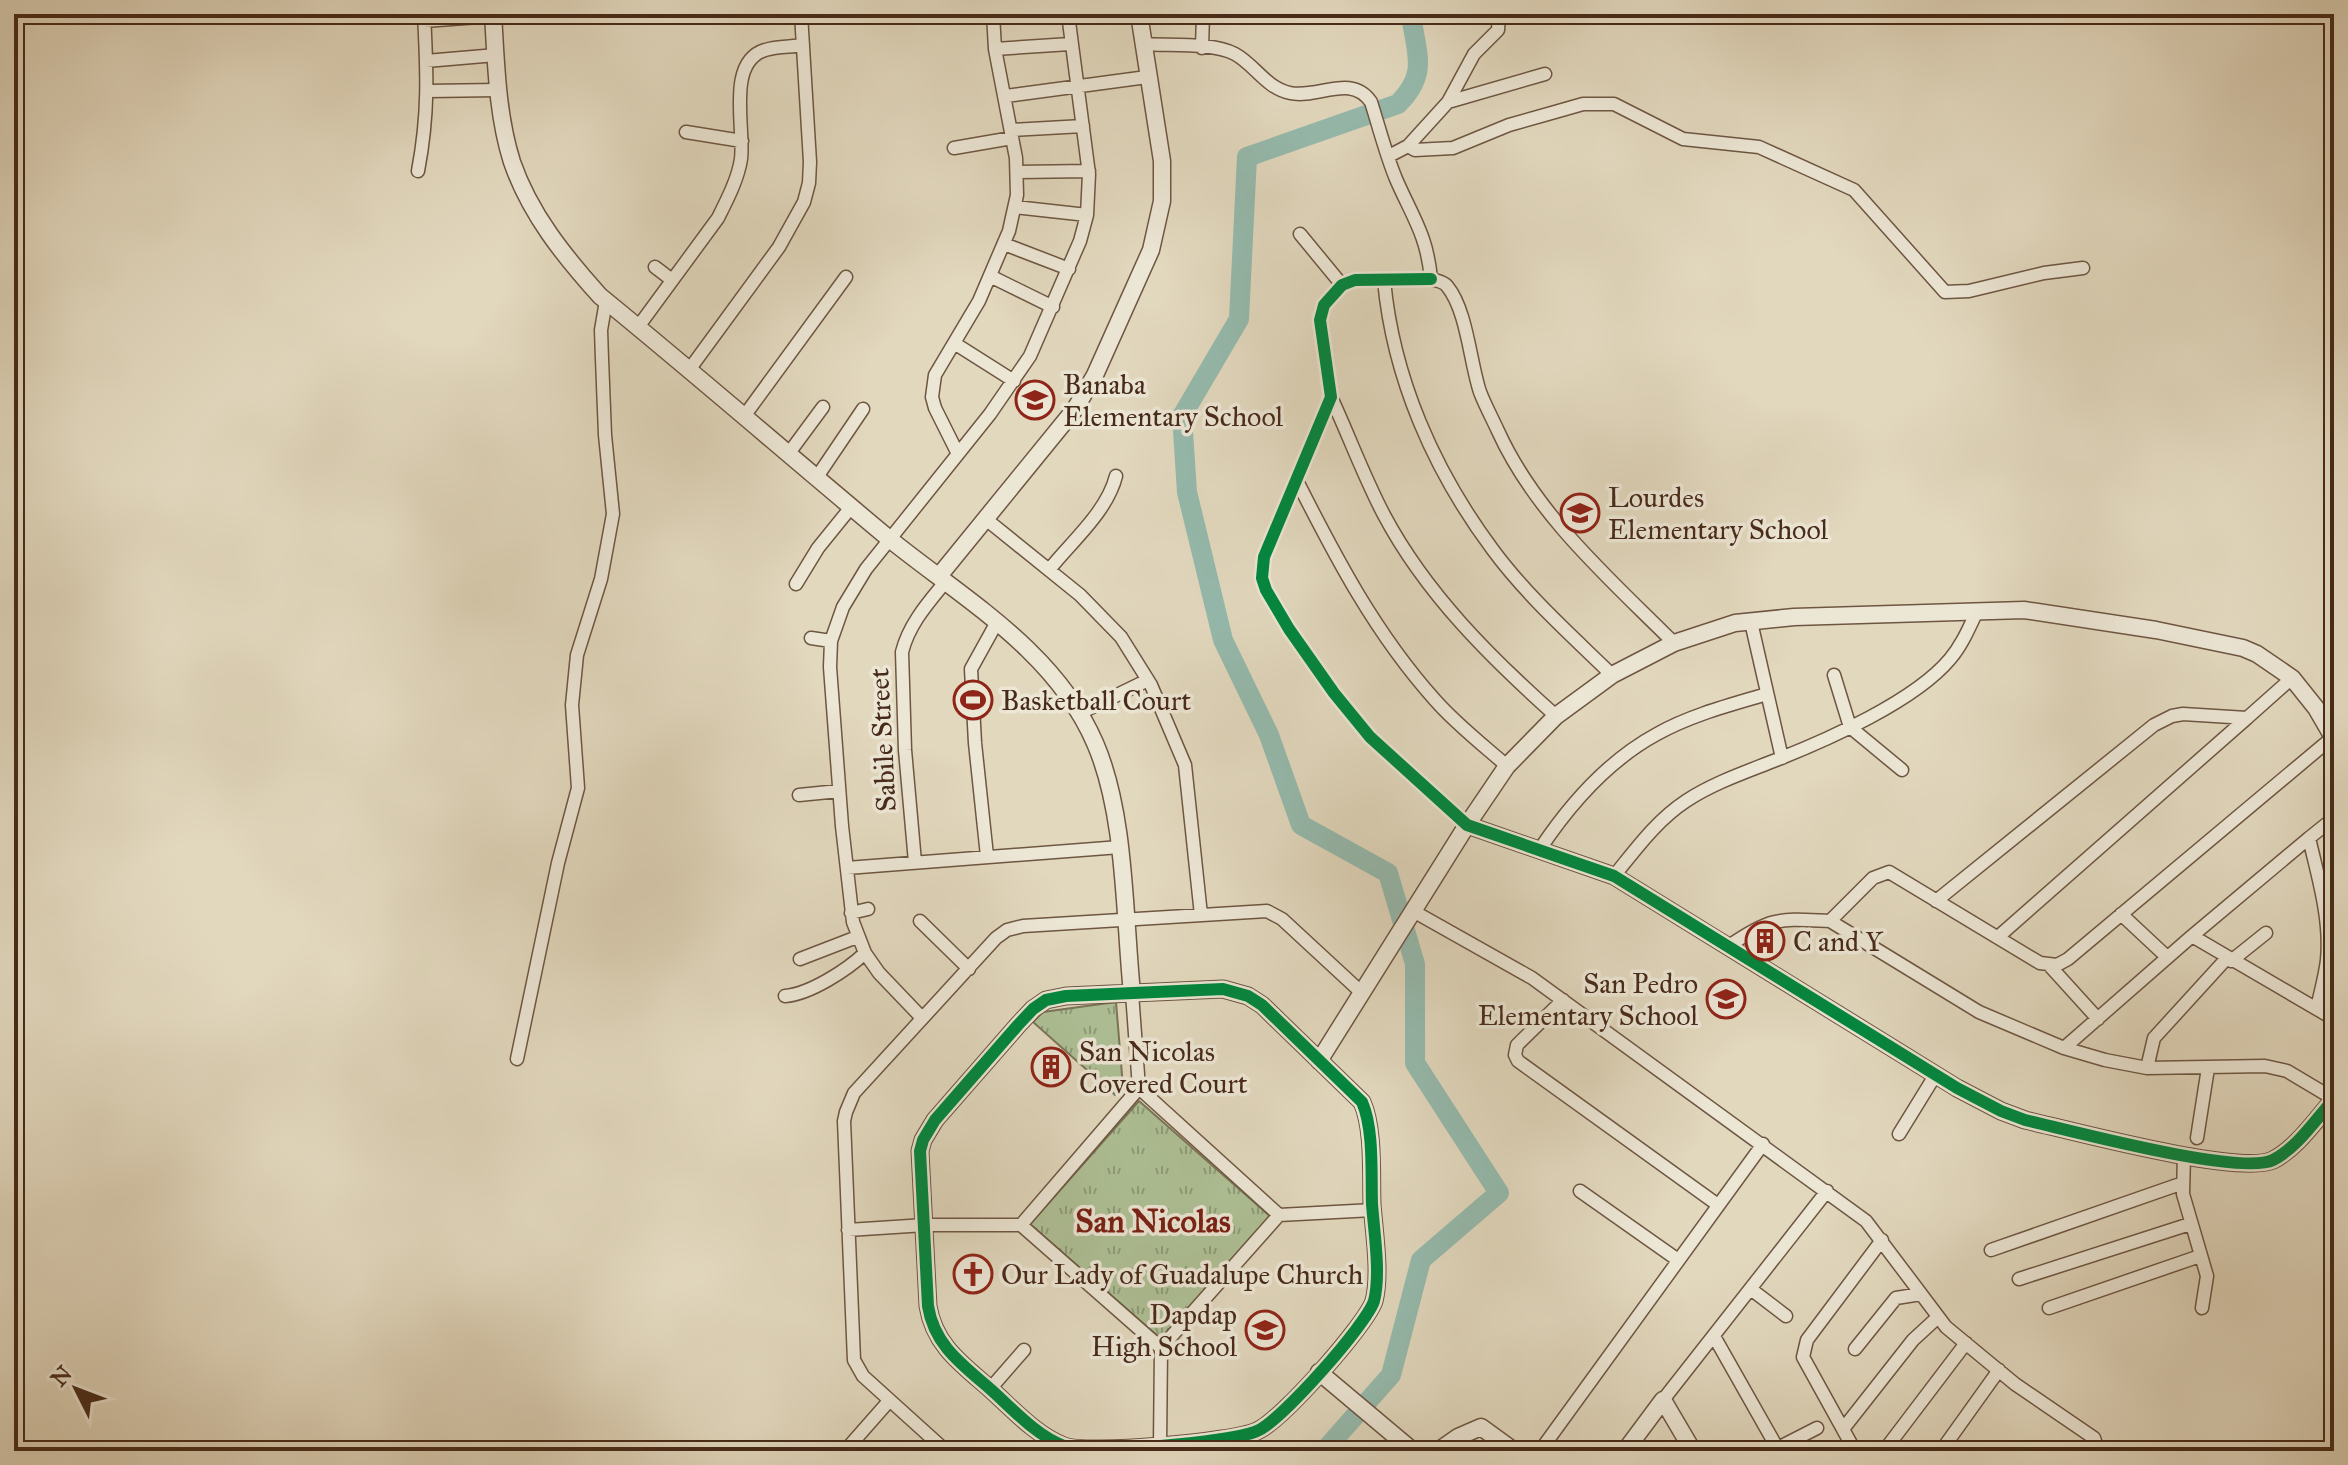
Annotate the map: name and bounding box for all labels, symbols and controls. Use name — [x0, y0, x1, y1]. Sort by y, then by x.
place label: Banaba Elementary School — [1063, 367, 1284, 434]
school or university icon: Banaba Elementary School — [1014, 379, 1056, 421]
place label: Lourdes Elementary School — [1608, 480, 1829, 547]
school or university icon: Lourdes Elementary School — [1559, 492, 1601, 534]
street label: Sabile Street — [861, 667, 904, 813]
sports icon: Basketball Court — [952, 679, 994, 721]
place label: Basketball Court — [1001, 683, 1191, 718]
building icon: C and Y — [1744, 920, 1786, 962]
place label: C and Y — [1793, 924, 1884, 959]
place label: San Pedro Elementary School — [1478, 966, 1698, 1033]
school or university icon: San Pedro Elementary School — [1705, 978, 1747, 1020]
place label: San Nicolas Covered Court — [1079, 1034, 1248, 1101]
building icon: San Nicolas Covered Court — [1030, 1046, 1072, 1088]
district label: San Nicolas — [1075, 1202, 1231, 1241]
church icon: Our Lady of Guadalupe Church — [952, 1253, 994, 1295]
place label: Our Lady of Guadalupe Church — [1001, 1257, 1364, 1292]
place label: Dapdap High School — [1091, 1297, 1237, 1364]
school or university icon: Dapdap High School — [1244, 1309, 1286, 1351]
north arrow — [36, 1349, 116, 1429]
text: N — [45, 1360, 78, 1392]

